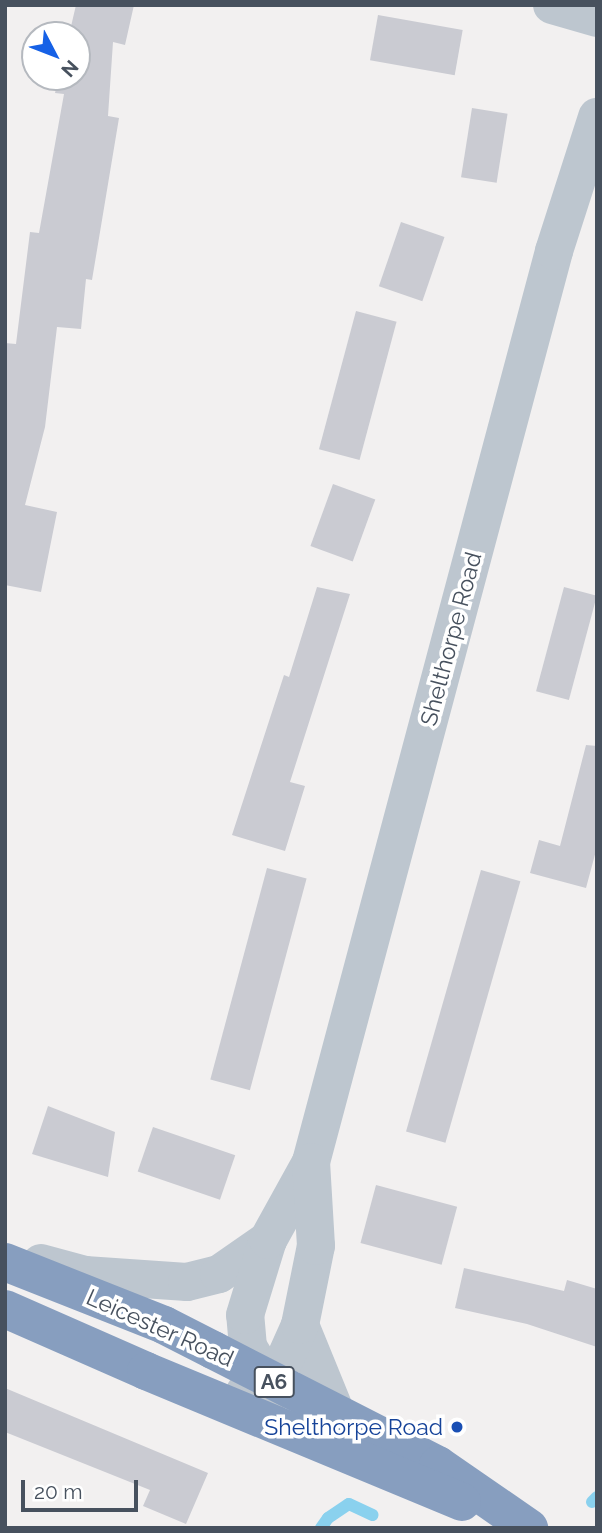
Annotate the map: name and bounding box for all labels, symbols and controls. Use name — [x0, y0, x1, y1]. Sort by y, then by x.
north arrow — [21, 21, 91, 91]
text: N — [57, 56, 83, 81]
street label: Shelthorpe Road — [415, 549, 487, 729]
street label: Leicester Road — [82, 1283, 238, 1373]
road number: A6 — [253, 1364, 295, 1400]
place label: Shelthorpe Road — [264, 1413, 443, 1441]
marker: Shelthorpe Road — [449, 1419, 465, 1435]
scale bar — [24, 1466, 142, 1510]
text: 20 m — [34, 1479, 82, 1504]

